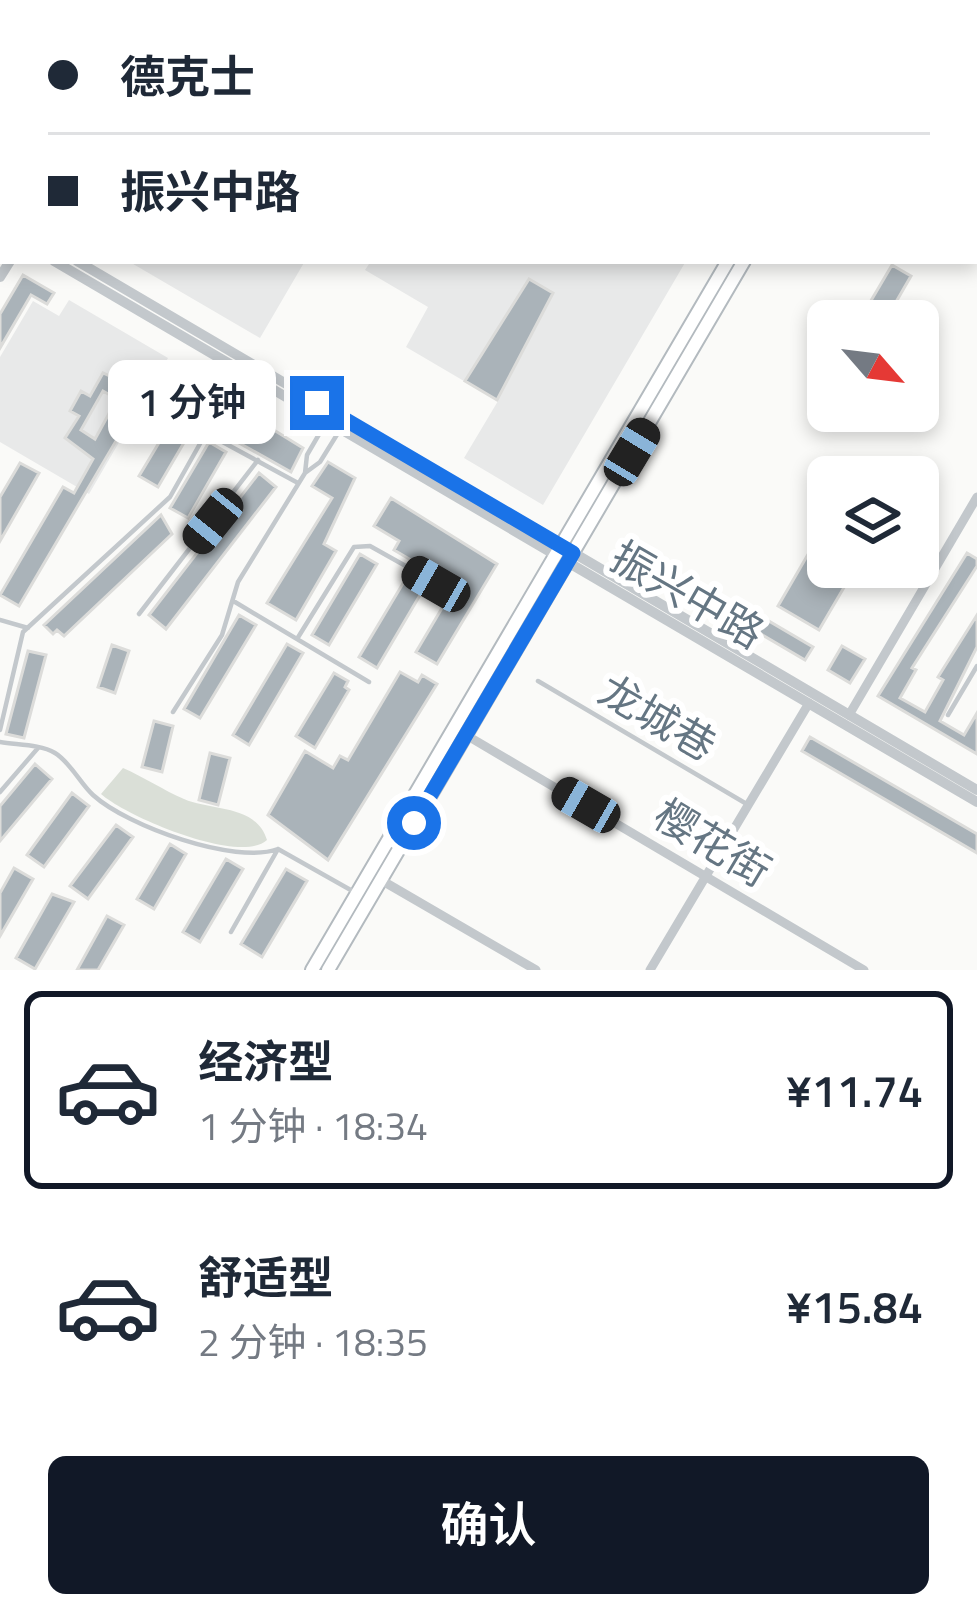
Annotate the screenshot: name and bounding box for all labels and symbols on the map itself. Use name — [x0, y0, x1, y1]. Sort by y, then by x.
north arrow — [807, 300, 939, 432]
callout: 1 分钟 — [107, 361, 275, 445]
route end — [290, 376, 344, 430]
car — [598, 412, 666, 492]
car — [176, 482, 250, 560]
street label: 振兴中路 — [599, 524, 777, 664]
car — [396, 550, 476, 618]
street label: 龙城巷 — [587, 658, 729, 776]
car — [546, 771, 626, 839]
street label: 樱花街 — [643, 782, 783, 902]
route start — [387, 796, 441, 850]

